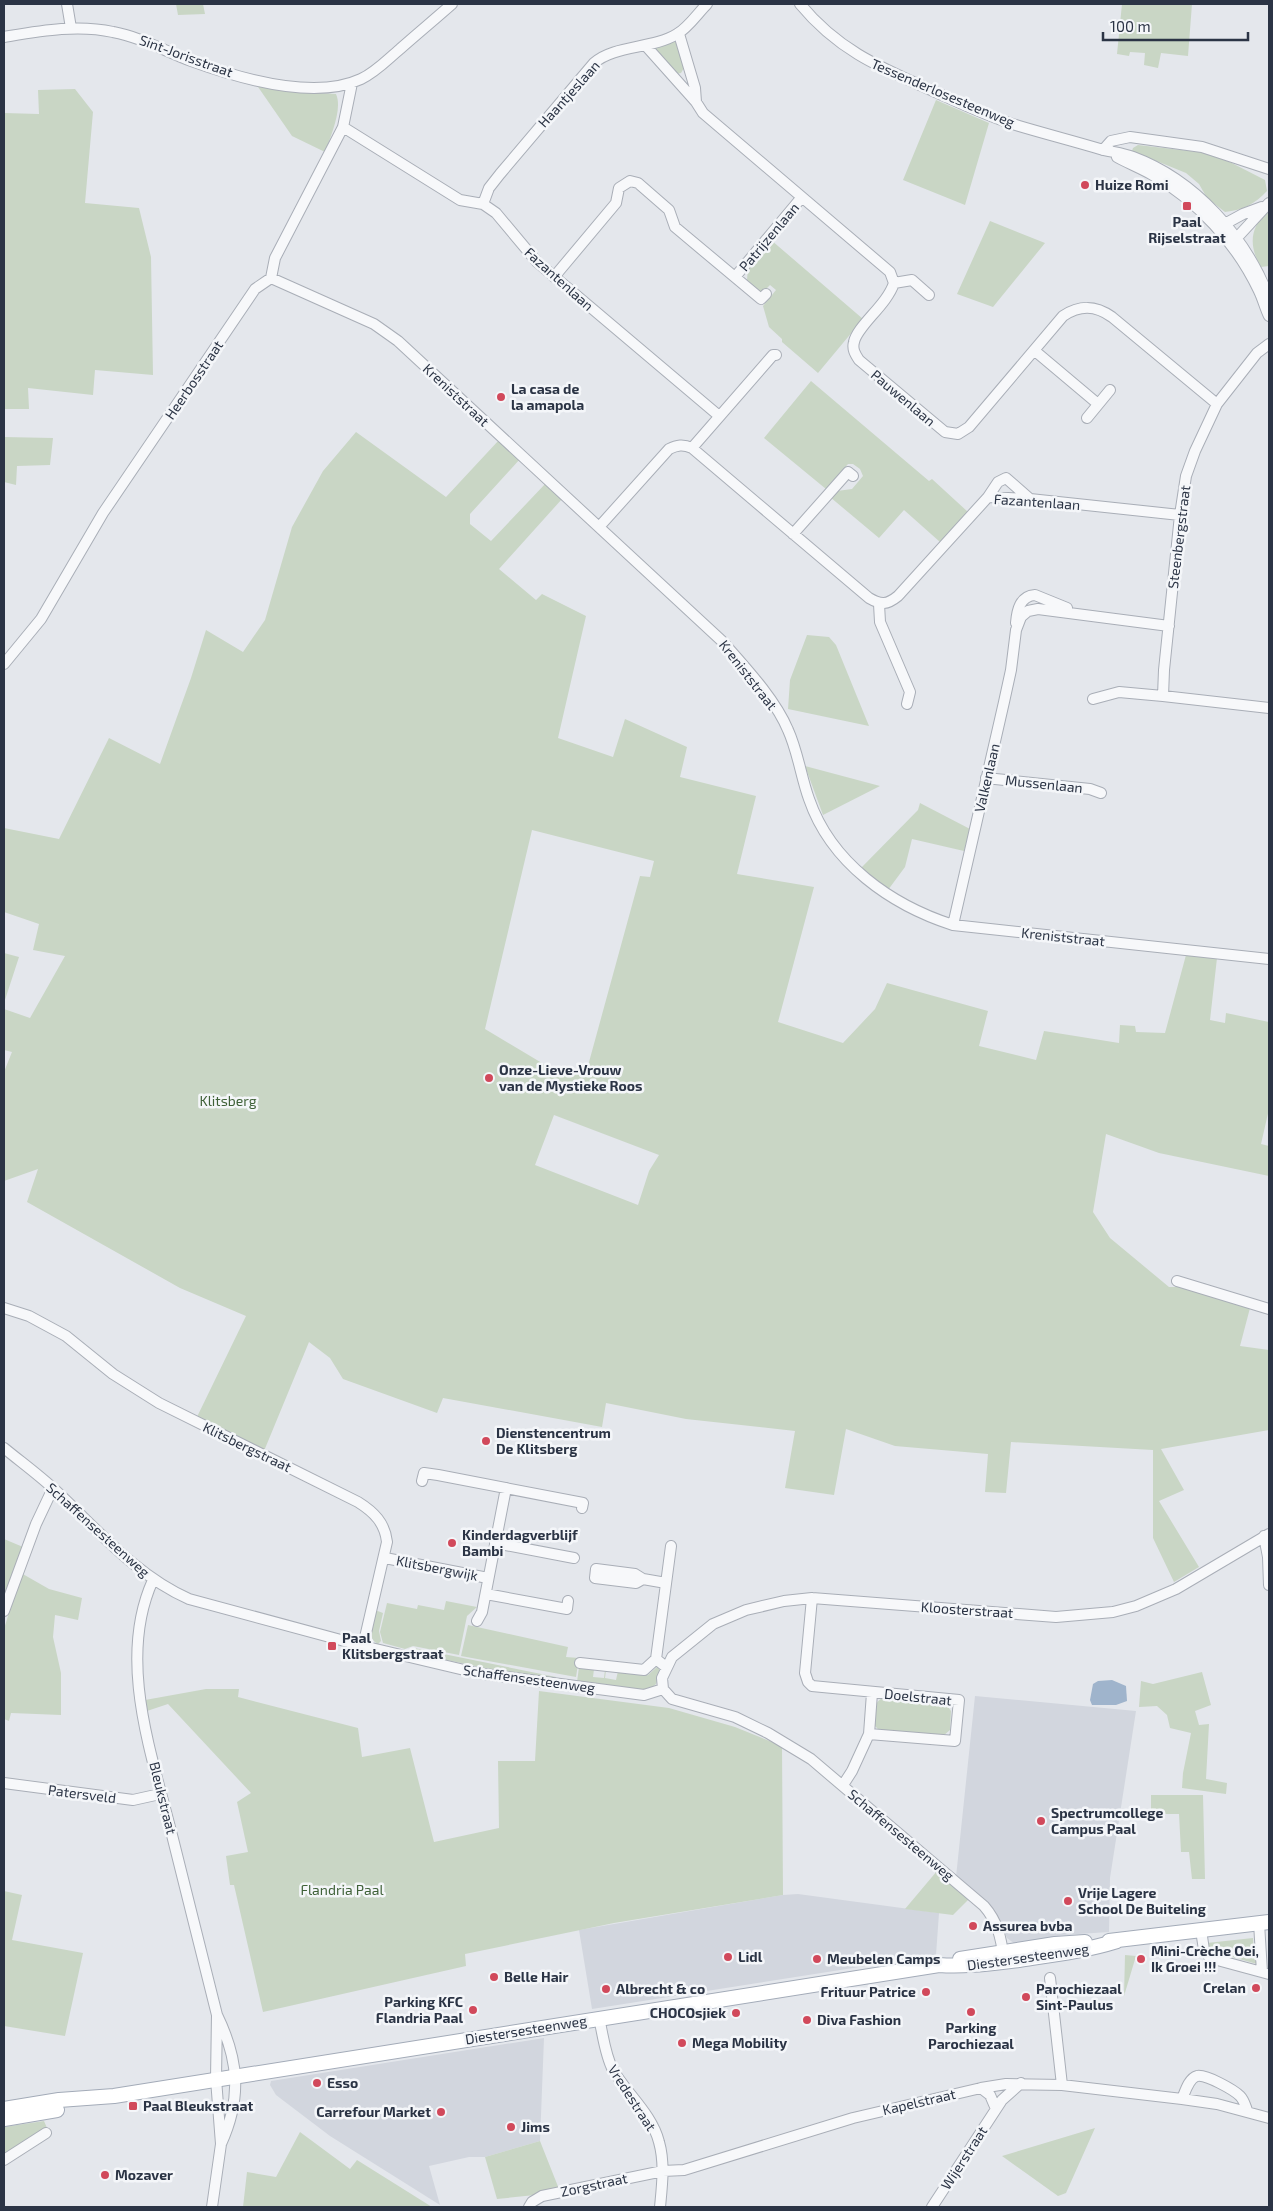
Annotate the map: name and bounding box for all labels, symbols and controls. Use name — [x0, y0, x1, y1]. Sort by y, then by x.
scale bar — [1103, 10, 1248, 42]
text: 100 m — [1110, 17, 1151, 35]
street label: Sint-Jorisstraat — [137, 31, 235, 80]
street label: Tessenderlosesteenweg — [869, 55, 1018, 131]
street label: Haantjeslaan — [534, 57, 603, 131]
place label: Huize Romi — [1095, 176, 1169, 193]
marker: Huize Romi — [1079, 179, 1091, 191]
street label: Patrijzenlaan — [735, 199, 802, 274]
marker: Paal Rijselstraat — [1181, 200, 1193, 212]
place label: Paal Rijselstraat — [1148, 213, 1226, 246]
street label: Fazantenlaan — [521, 243, 597, 314]
street label: Heerbosstraat — [161, 337, 226, 423]
street label: Kreniststraat — [420, 360, 493, 430]
street label: Pauwenlaan — [868, 366, 939, 429]
place label: La casa de la amapola — [511, 380, 584, 413]
marker: La casa de la amapola — [495, 391, 507, 403]
street label: Steenbergstraat — [1164, 484, 1193, 590]
street label: Fazantenlaan — [993, 490, 1081, 513]
street label: Kreniststraat — [716, 636, 781, 713]
street label: Valkenlaan — [970, 742, 1003, 814]
street label: Mussenlaan — [1004, 771, 1084, 796]
street label: Kreniststraat — [1020, 924, 1106, 949]
place label: Onze-Lieve-Vrouw van de Mystieke Roos — [499, 1061, 643, 1094]
marker: Onze-Lieve-Vrouw van de Mystieke Roos — [483, 1072, 495, 1084]
park label: Klitsberg — [199, 1092, 257, 1109]
street label: Klitsbergstraat — [200, 1418, 294, 1475]
place label: Dienstencentrum De Klitsberg — [496, 1424, 611, 1457]
marker: Dienstencentrum De Klitsberg — [480, 1435, 492, 1447]
street label: Schaffensesteenweg — [43, 1479, 154, 1581]
place label: Kinderdagverblijf Bambi — [462, 1526, 578, 1559]
marker: Kinderdagverblijf Bambi — [446, 1537, 458, 1549]
street label: Klitsbergwijk — [395, 1551, 479, 1584]
street label: Kloosterstraat — [920, 1598, 1014, 1621]
place label: Paal Klitsbergstraat — [342, 1629, 444, 1662]
marker: Paal Klitsbergstraat — [326, 1640, 338, 1652]
street label: Schaffensesteenweg — [462, 1661, 596, 1696]
street label: Doelstraat — [883, 1685, 953, 1708]
street label: Bleukstraat — [146, 1760, 181, 1836]
street label: Patersveld — [47, 1781, 117, 1806]
street label: Schaffensesteenweg — [845, 1785, 958, 1884]
place label: Spectrumcollege Campus Paal — [1051, 1804, 1163, 1837]
marker: Spectrumcollege Campus Paal — [1035, 1815, 1047, 1827]
park label: Flandria Paal — [300, 1881, 384, 1898]
place label: Vrije Lagere School De Buiteling — [1078, 1884, 1206, 1917]
marker: Vrije Lagere School De Buiteling — [1062, 1895, 1074, 1907]
place label: Assurea bvba — [983, 1917, 1073, 1934]
marker: Assurea bvba — [967, 1920, 979, 1932]
street label: Diestersesteenweg — [966, 1940, 1090, 1973]
place label: Mini-Crèche Oei, Ik Groei !!! — [1151, 1942, 1259, 1975]
place label: Lidl — [738, 1948, 763, 1965]
place label: Meubelen Camps — [827, 1950, 941, 1967]
marker: Lidl — [722, 1951, 734, 1963]
marker: Meubelen Camps — [811, 1953, 823, 1965]
marker: Mini-Crèche Oei, Ik Groei !!! — [1135, 1953, 1147, 1965]
place label: Belle Hair — [504, 1968, 568, 1985]
marker: Belle Hair — [488, 1971, 500, 1983]
place label: Crelan — [1203, 1979, 1246, 1996]
place label: Albrecht & co — [616, 1980, 705, 1997]
place label: Parochiezaal Sint-Paulus — [1036, 1980, 1122, 2013]
marker: Crelan — [1250, 1982, 1262, 1994]
marker: Albrecht & co — [600, 1983, 612, 1995]
place label: Frituur Patrice — [820, 1983, 916, 2000]
marker: Frituur Patrice — [920, 1986, 932, 1998]
marker: Parochiezaal Sint-Paulus — [1020, 1991, 1032, 2003]
place label: Parking KFC Flandria Paal — [376, 1993, 463, 2026]
marker: Parking KFC Flandria Paal — [467, 2004, 479, 2016]
place label: CHOCOsjiek — [650, 2004, 726, 2021]
marker: Parking Parochiezaal — [965, 2006, 977, 2018]
marker: CHOCOsjiek — [730, 2007, 742, 2019]
street label: Diestersesteenweg — [464, 2011, 588, 2048]
place label: Diva Fashion — [817, 2011, 901, 2028]
marker: Diva Fashion — [801, 2014, 813, 2026]
place label: Parking Parochiezaal — [928, 2019, 1014, 2052]
place label: Mega Mobility — [692, 2034, 787, 2051]
marker: Mega Mobility — [676, 2037, 688, 2049]
street label: Vredestraat — [605, 2061, 660, 2134]
place label: Esso — [327, 2074, 358, 2091]
marker: Esso — [311, 2077, 323, 2089]
street label: Kapelstraat — [881, 2085, 957, 2118]
place label: Paal Bleukstraat — [143, 2097, 254, 2114]
marker: Paal Bleukstraat — [127, 2100, 139, 2112]
place label: Carrefour Market — [316, 2103, 431, 2120]
marker: Carrefour Market — [435, 2106, 447, 2118]
place label: Jims — [521, 2118, 550, 2135]
marker: Jims — [505, 2121, 517, 2133]
street label: Wijerstraat — [937, 2123, 990, 2193]
place label: Mozaver — [115, 2166, 173, 2183]
marker: Mozaver — [99, 2169, 111, 2181]
street label: Zorgstraat — [559, 2169, 629, 2200]

